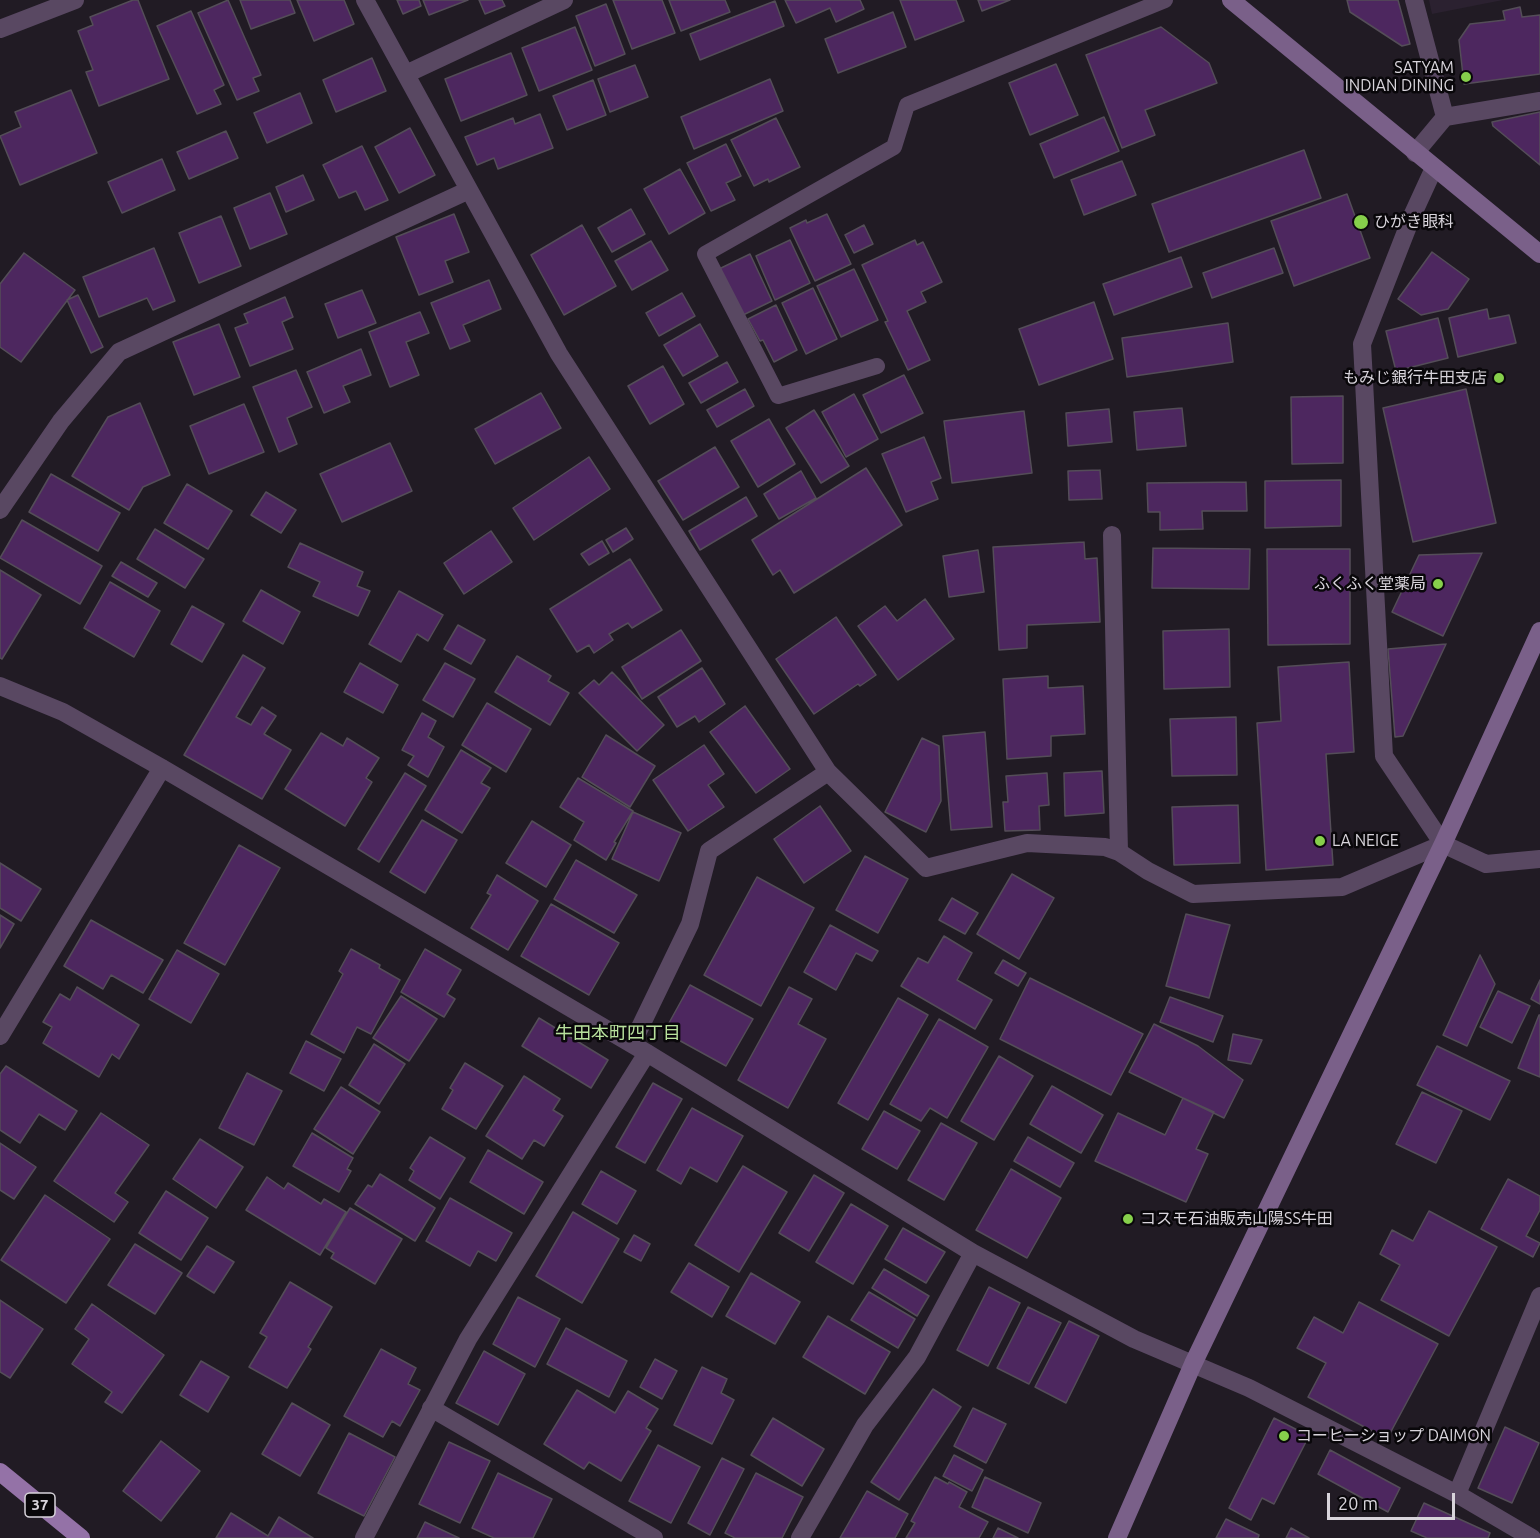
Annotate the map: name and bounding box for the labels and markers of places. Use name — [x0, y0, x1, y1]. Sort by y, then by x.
place label: SATYAM INDIAN DINING — [1345, 58, 1454, 96]
marker: SATYAM INDIAN DINING — [1459, 70, 1473, 84]
place label: ひがき眼科 — [1374, 212, 1454, 232]
marker: ひがき眼科 — [1352, 213, 1370, 231]
place label: もみじ銀行牛田支店 — [1343, 368, 1487, 388]
marker: もみじ銀行牛田支店 — [1492, 371, 1506, 385]
place label: ふくふく堂薬局 — [1314, 574, 1426, 594]
marker: ふくふく堂薬局 — [1431, 577, 1445, 591]
place label: LA NEIGE — [1332, 831, 1399, 851]
marker: LA NEIGE — [1313, 834, 1327, 848]
place label: コスモ石油販売山陽SS牛田 — [1140, 1209, 1333, 1229]
marker: コスモ石油販売山陽SS牛田 — [1121, 1212, 1135, 1226]
place label: コーヒーショップ DAIMON — [1296, 1426, 1491, 1446]
marker: コーヒーショップ DAIMON — [1277, 1429, 1291, 1443]

